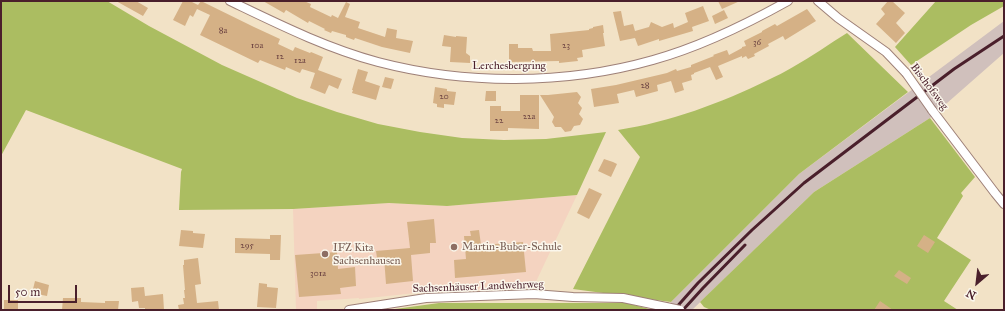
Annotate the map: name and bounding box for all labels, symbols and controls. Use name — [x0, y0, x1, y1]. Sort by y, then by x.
house number: 8a — [219, 26, 227, 36]
house number: 36 — [753, 38, 761, 48]
house number: 10a — [251, 41, 263, 51]
house number: 23 — [562, 41, 570, 51]
house number: 12 — [276, 52, 284, 62]
house number: 12a — [294, 56, 306, 66]
street label: Lerchesbergring — [472, 59, 546, 73]
street label: Bischofsweg — [907, 61, 951, 113]
house number: 28 — [640, 81, 650, 91]
house number: 20 — [439, 92, 449, 102]
house number: 22a — [523, 112, 535, 122]
house number: 22 — [495, 116, 503, 126]
place label: Martin-Buber-Schule — [462, 240, 562, 254]
house number: 295 — [240, 241, 254, 251]
place label: IFZ Kita Sachsenhausen — [333, 241, 400, 267]
marker: Martin-Buber-Schule — [449, 242, 459, 252]
marker: IFZ Kita Sachsenhausen — [320, 249, 330, 259]
north arrow — [957, 263, 997, 303]
house number: 301a — [310, 269, 326, 279]
scale bar — [10, 277, 79, 303]
street label: Sachsenhäuser Landwehrweg — [412, 278, 544, 296]
text: 50 m — [15, 285, 40, 299]
text: N — [964, 286, 978, 302]

